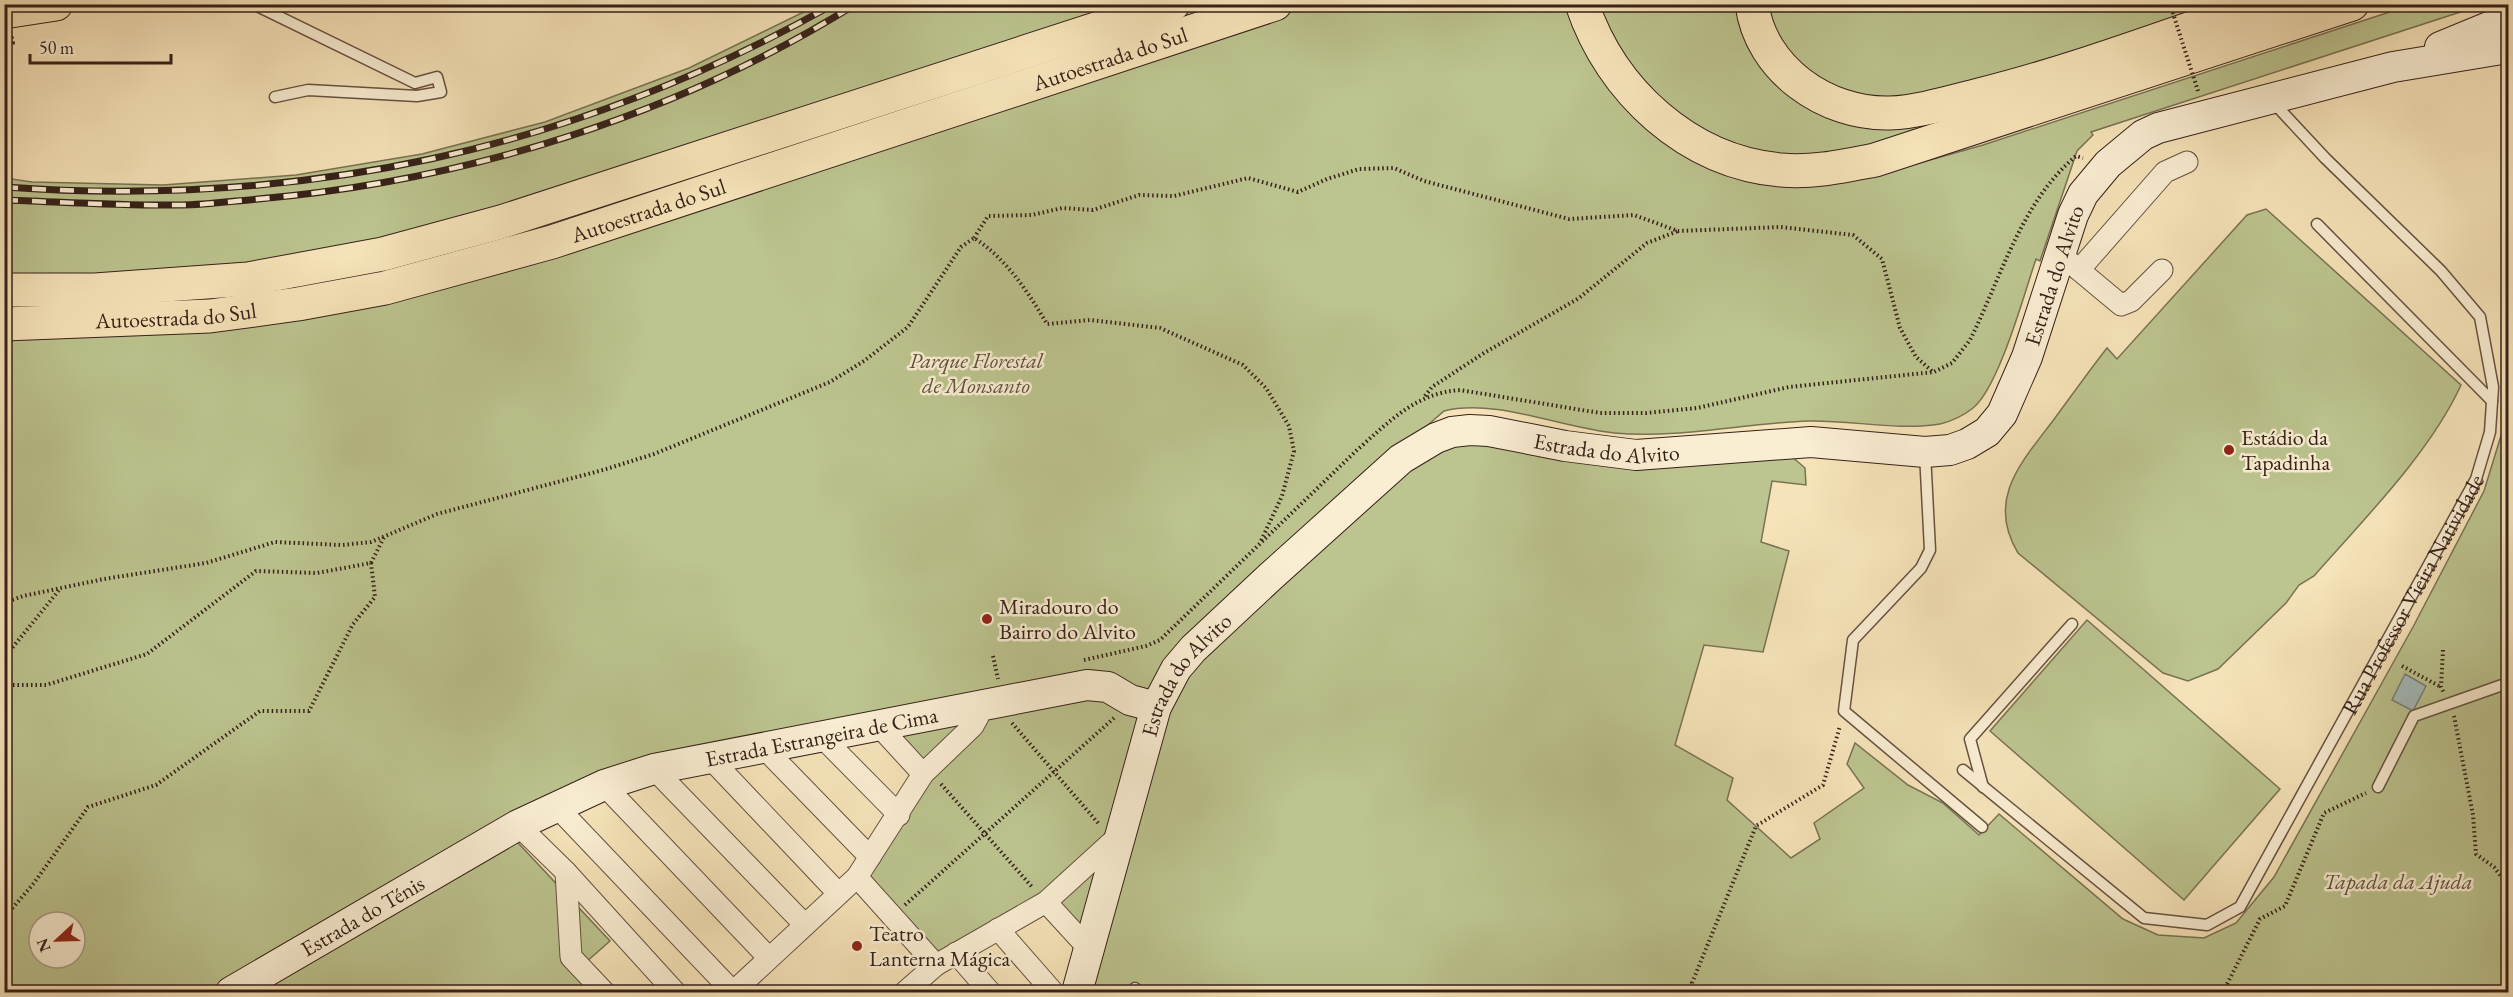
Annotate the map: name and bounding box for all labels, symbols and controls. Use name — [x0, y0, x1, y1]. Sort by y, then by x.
street label: Autoestrada do Sul — [1028, 20, 1191, 98]
scale bar — [30, 27, 171, 65]
text: 50 m — [39, 36, 74, 59]
street label: Autoestrada do Sul — [566, 172, 730, 250]
street label: Estrada do Alvito — [2018, 200, 2091, 349]
street label: Autoestrada do Sul — [94, 296, 258, 335]
park label: Parque Florestal de Monsanto — [909, 346, 1044, 400]
place label: Estádio da Tapadinha — [2241, 423, 2330, 477]
street label: Estrada do Alvito — [1531, 426, 1681, 471]
marker: Estádio da Tapadinha — [2222, 443, 2236, 457]
street label: Rua Professor Vieira Natividade — [2335, 469, 2491, 720]
place label: Miradouro do Bairro do Alvito — [999, 592, 1136, 646]
street label: Estrada do Alvito — [1134, 606, 1238, 740]
marker: Miradouro do Bairro do Alvito — [980, 612, 994, 626]
street label: Estrada Estrangeira de Cima — [703, 700, 941, 774]
park label: Tapada da Ajuda — [2323, 867, 2473, 896]
street label: Estrada do Ténis — [295, 869, 430, 963]
north arrow — [27, 910, 87, 970]
place label: Teatro Lanterna Mágica — [869, 919, 1011, 973]
text: N — [31, 935, 56, 955]
marker: Teatro Lanterna Mágica — [850, 939, 864, 953]

